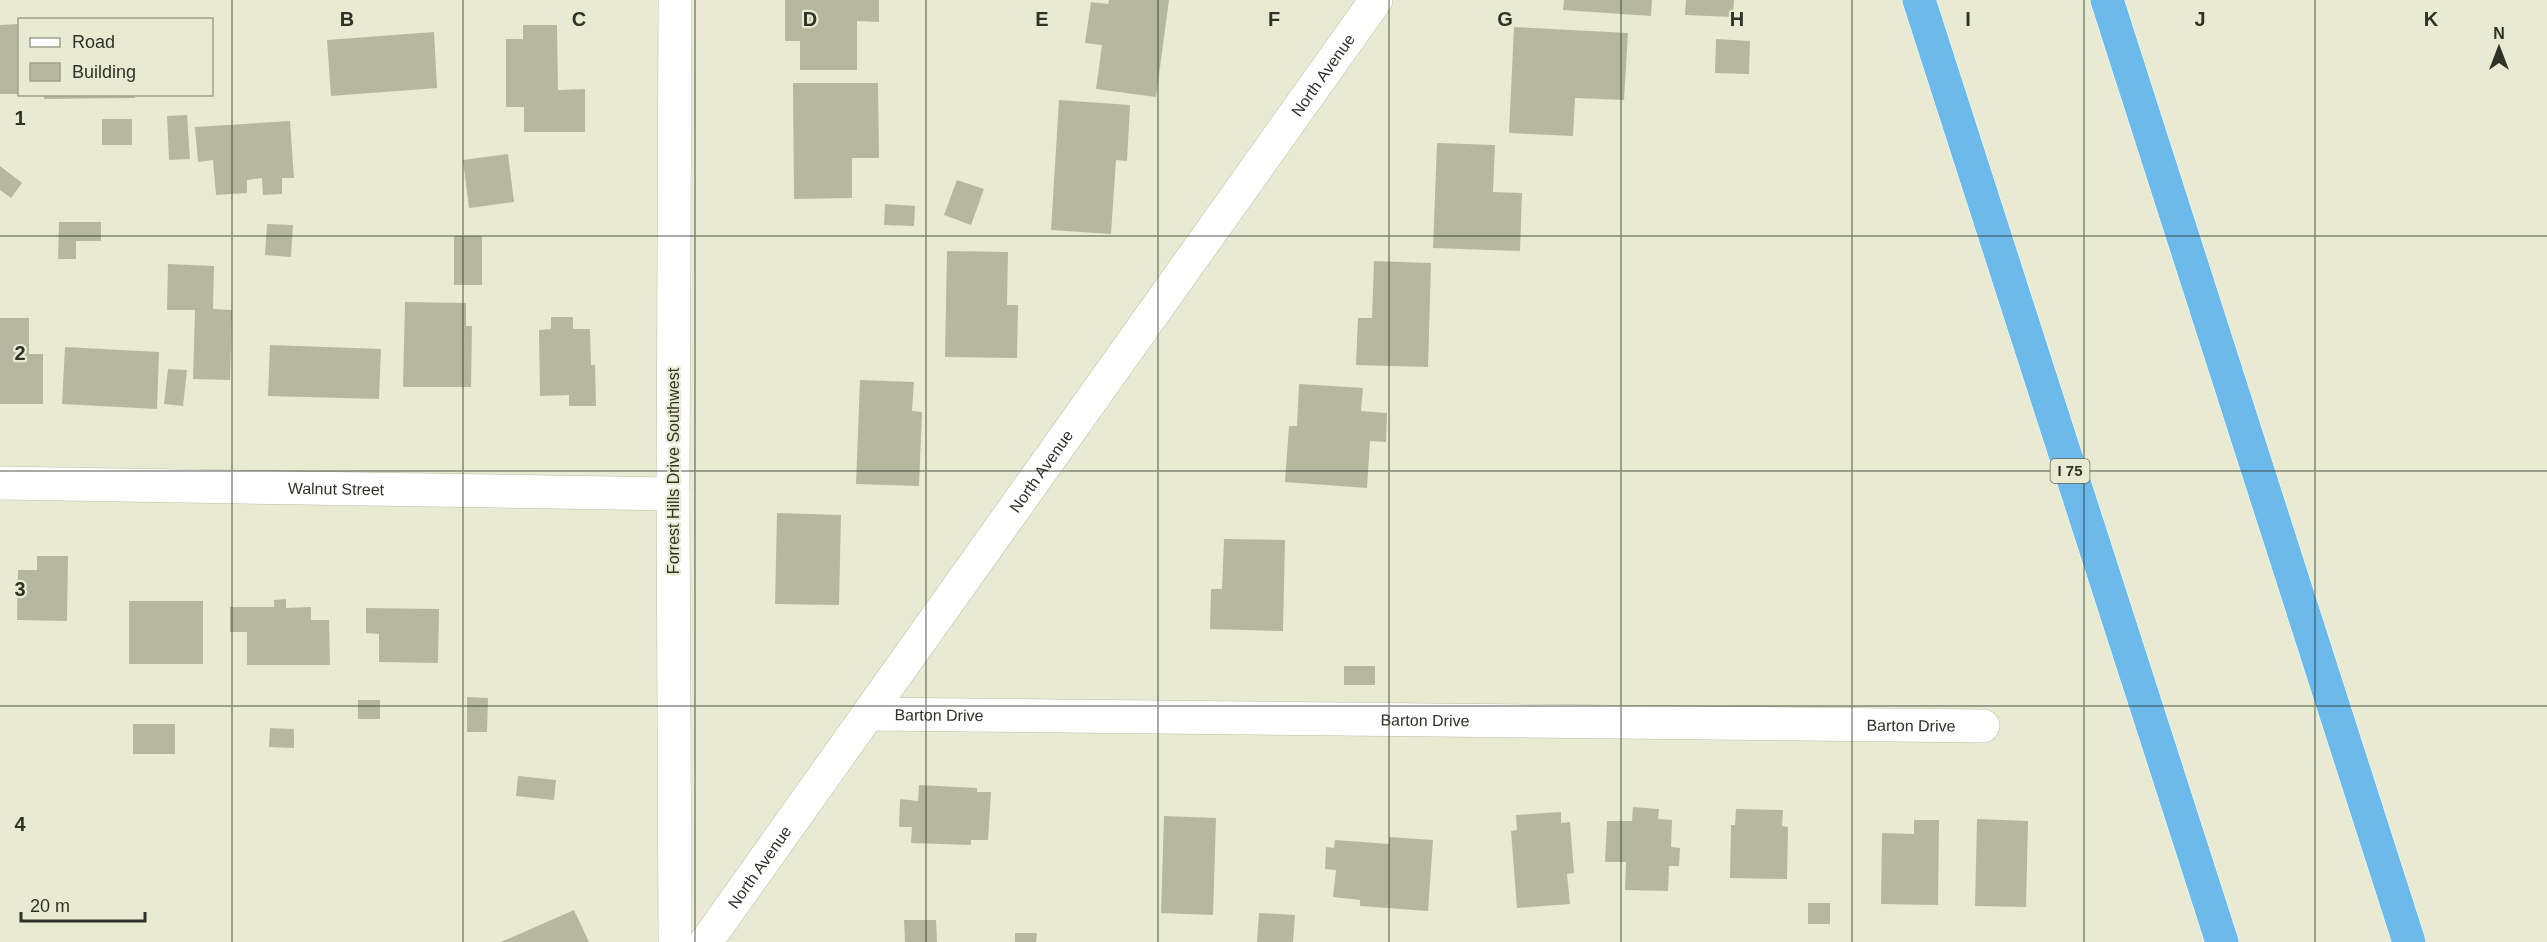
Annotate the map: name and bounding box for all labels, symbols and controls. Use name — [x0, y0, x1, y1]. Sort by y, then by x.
text: B — [340, 8, 354, 30]
text: C — [572, 8, 586, 30]
text: D — [803, 8, 817, 30]
text: E — [1035, 8, 1049, 30]
text: F — [1268, 8, 1280, 30]
text: G — [1497, 8, 1513, 30]
text: H — [1730, 8, 1744, 30]
text: I — [1965, 8, 1971, 30]
text: J — [2194, 8, 2206, 30]
text: K — [2424, 8, 2439, 30]
legend — [18, 18, 213, 96]
north arrow — [2469, 18, 2529, 78]
text: N — [2493, 25, 2505, 42]
street label: North Avenue — [1288, 31, 1358, 120]
text: Road — [72, 32, 115, 52]
text: Building — [72, 62, 136, 82]
text: 1 — [14, 107, 26, 129]
text: 2 — [14, 342, 26, 364]
street label: Forrest Hills Drive Southwest — [665, 367, 682, 574]
street label: North Avenue — [1006, 427, 1076, 516]
road number: I 75 — [2050, 459, 2090, 483]
street label: Walnut Street — [288, 480, 385, 498]
text: 3 — [14, 578, 26, 600]
street label: Barton Drive — [894, 706, 984, 724]
street label: Barton Drive — [1380, 712, 1470, 729]
street label: Barton Drive — [1866, 717, 1956, 735]
text: 4 — [14, 813, 26, 835]
street label: North Avenue — [725, 823, 795, 912]
scale bar — [21, 885, 146, 923]
text: 20 m — [30, 896, 70, 916]

